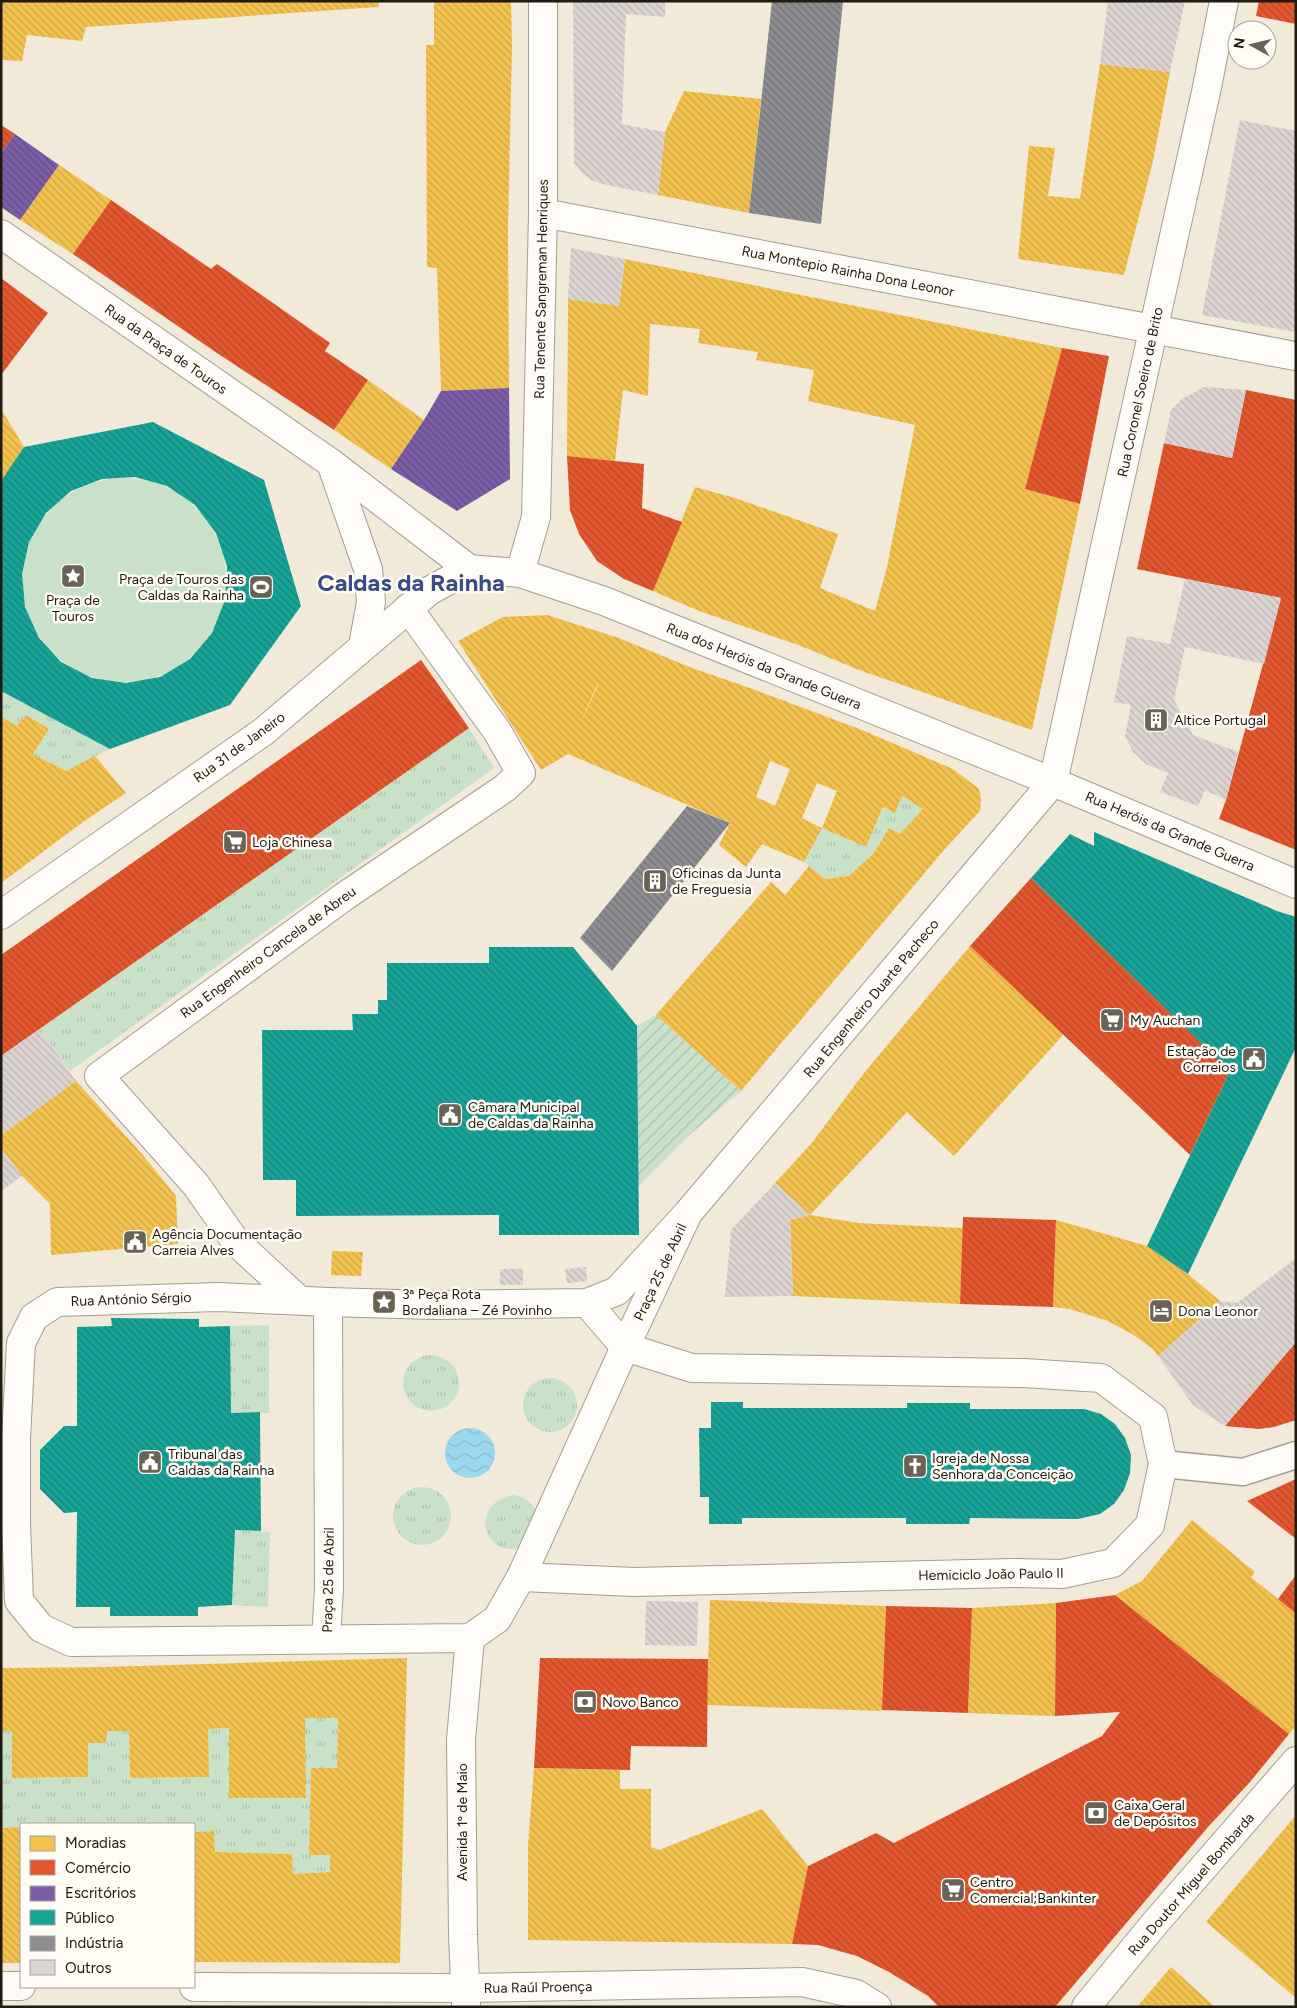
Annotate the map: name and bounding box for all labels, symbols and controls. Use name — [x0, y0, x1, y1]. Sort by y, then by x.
north arrow — [1227, 20, 1277, 70]
text: N — [1230, 37, 1249, 50]
street label: Rua Tenente Sangreman Henriques — [531, 179, 552, 399]
street label: Rua Montepio Rainha Dona Leonor — [740, 243, 956, 301]
street label: Rua da Praça de Touros — [101, 301, 230, 398]
street label: Rua Coronel Soeiro de Brito — [1114, 306, 1167, 479]
place icon: Praça de Touros — [60, 563, 86, 589]
district label: Caldas da Rainha — [317, 568, 505, 597]
place label: Praça de Touros das Caldas da Rainha — [119, 571, 244, 604]
sports icon: Praça de Touros das Caldas da Rainha — [248, 574, 274, 600]
place label: Praça de Touros — [46, 592, 100, 625]
street label: Rua dos Heróis da Grande Guerra — [664, 619, 864, 713]
building icon: Altice Portugal — [1143, 707, 1169, 733]
street label: Rua 31 de Janeiro — [190, 708, 288, 786]
place label: Altice Portugal — [1174, 712, 1266, 729]
street label: Rua Heróis da Grande Guerra — [1082, 788, 1257, 875]
supermarket icon: Loja Chinesa — [222, 829, 248, 855]
place label: Loja Chinesa — [252, 834, 332, 851]
place label: Oficinas da Junta de Freguesia — [672, 865, 781, 898]
building icon: Oficinas da Junta de Freguesia — [642, 868, 668, 894]
street label: Rua Engenheiro Cancela de Abreu — [177, 883, 359, 1022]
street label: Rua Engenheiro Duarte Pacheco — [800, 916, 943, 1081]
supermarket icon: My Auchan — [1099, 1007, 1125, 1033]
place label: My Auchan — [1130, 1012, 1200, 1029]
place label: Estação de Correios — [1167, 1043, 1236, 1076]
public building icon: Estação de Correios — [1241, 1046, 1267, 1072]
place label: Câmara Municipal de Caldas da Rainha — [468, 1099, 594, 1132]
public building icon: Câmara Municipal de Caldas da Rainha — [437, 1102, 463, 1128]
street label: Praça 25 de Abril — [630, 1221, 690, 1324]
place label: Agência Documentação Carreia Alves — [152, 1226, 302, 1259]
public building icon: Agência Documentação Carreia Alves — [122, 1229, 148, 1255]
place label: 3ª Peça Rota Bordaliana – Zé Povinho — [402, 1286, 552, 1319]
street label: Rua António Sérgio — [70, 1289, 192, 1310]
place icon: 3ª Peça Rota Bordaliana – Zé Povinho — [371, 1289, 397, 1315]
hotel icon: Dona Leonor — [1148, 1298, 1174, 1324]
place label: Dona Leonor — [1178, 1303, 1258, 1320]
place label: Tribunal das Caldas da Rainha — [168, 1446, 274, 1479]
public building icon: Tribunal das Caldas da Rainha — [137, 1449, 163, 1475]
place label: Igreja de Nossa Senhora da Conceição — [932, 1450, 1073, 1483]
church icon: Igreja de Nossa Senhora da Conceição — [902, 1453, 928, 1479]
street label: Praça 25 de Abril — [319, 1527, 338, 1633]
street label: Hemiciclo João Paulo II — [918, 1565, 1064, 1584]
bank icon: Novo Banco — [572, 1689, 598, 1715]
place label: Novo Banco — [602, 1694, 679, 1711]
street label: Avenida 1º de Maio — [454, 1763, 471, 1881]
place label: Caixa Geral de Depósitos — [1114, 1797, 1197, 1830]
bank icon: Caixa Geral de Depósitos — [1083, 1800, 1109, 1826]
street label: Rua Doutor Miguel Bombarda — [1125, 1809, 1258, 1959]
legend — [20, 1823, 195, 1988]
text: Moradias — [65, 1834, 126, 1852]
text: Comércio — [65, 1859, 131, 1877]
place label: Centro Comercial;Bankinter — [970, 1874, 1096, 1907]
supermarket icon: Centro Comercial;Bankinter — [940, 1877, 966, 1903]
text: Escritórios — [65, 1884, 136, 1902]
text: Público — [65, 1909, 115, 1927]
text: Indústria — [65, 1934, 123, 1952]
text: Outros — [65, 1959, 111, 1977]
street label: Rua Raúl Proença — [484, 1978, 592, 1997]

